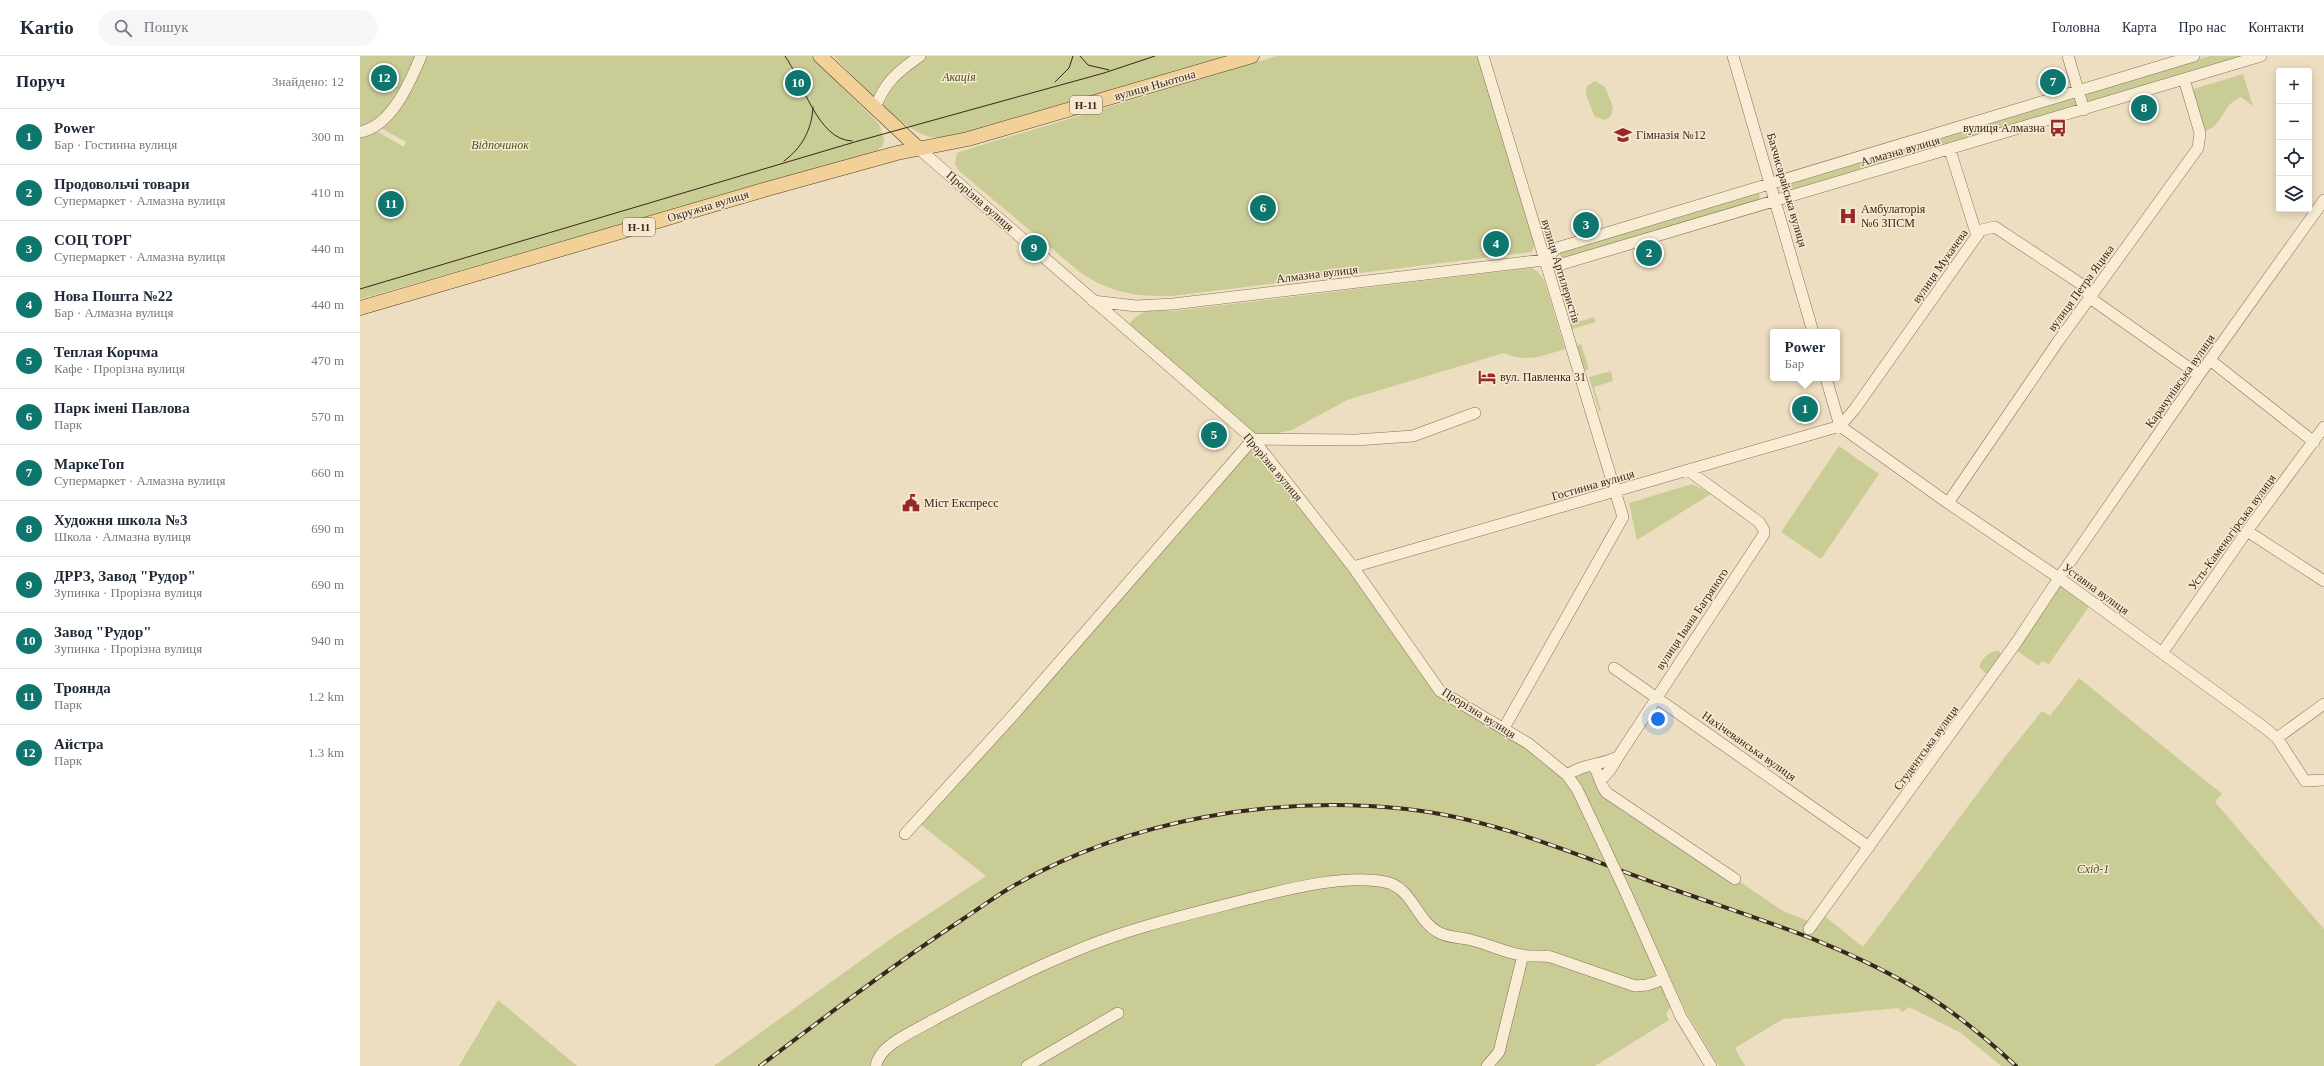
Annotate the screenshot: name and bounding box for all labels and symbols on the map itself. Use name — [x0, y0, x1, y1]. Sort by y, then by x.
pin: 12 — [371, 63, 397, 93]
street label: вулиця Ньютона — [1113, 67, 1198, 103]
pin: 7 — [2040, 67, 2066, 97]
pin: 10 — [785, 68, 811, 98]
park label: Акація — [941, 70, 976, 84]
pin: 8 — [2131, 93, 2157, 123]
road number: Н-11 — [1070, 96, 1102, 114]
bus stop icon: вулиця Алмазна — [2048, 118, 2068, 138]
place label: вулиця Алмазна — [1963, 121, 2046, 135]
school or university icon: Гімназія №12 — [1613, 125, 1633, 145]
place label: Гімназія №12 — [1636, 128, 1706, 142]
street label: Бахчисарайська вулиця — [1764, 131, 1810, 249]
street label: Алмазна вулиця — [1859, 133, 1942, 169]
park label: Відпочинок — [471, 138, 529, 152]
street label: Прорізна вулиця — [943, 168, 1017, 234]
street label: Окружна вулиця — [666, 187, 751, 225]
pin: 11 — [378, 189, 404, 219]
pin: 6 — [1250, 193, 1276, 223]
place label: Амбулаторія №6 ЗПСМ — [1861, 202, 1926, 230]
hospital icon: Амбулаторія №6 ЗПСМ — [1838, 206, 1858, 226]
pin: 3 — [1573, 210, 1599, 240]
road number: Н-11 — [623, 218, 655, 236]
street label: вулиця Артилеристів — [1539, 218, 1584, 325]
street label: вулиця Мукачева — [1909, 226, 1971, 306]
pin: 4 — [1483, 229, 1509, 259]
pin: 9 — [1021, 233, 1047, 263]
pin: 2 — [1636, 238, 1662, 268]
street label: вулиця Петра Яцика — [2045, 241, 2118, 334]
street label: Алмазна вулиця — [1275, 262, 1359, 286]
street label: Карачунівська вулиця — [2142, 331, 2218, 431]
hotel icon: вул. Павленка 31 — [1477, 367, 1497, 387]
place label: вул. Павленка 31 — [1500, 370, 1586, 384]
pin: 1 — [1792, 394, 1818, 424]
pin: 5 — [1201, 420, 1227, 450]
street label: Прорізна вулиця — [1240, 430, 1306, 504]
street label: Гостинна вулиця — [1550, 466, 1636, 504]
street label: Усть-Каменогірська вулиця — [2185, 471, 2279, 593]
public building icon: Міст Експресс — [901, 493, 921, 513]
place label: Міст Експресс — [924, 496, 998, 510]
street label: Уставна вулиця — [2060, 560, 2132, 618]
street label: вулиця Івана Багряного — [1653, 566, 1731, 672]
street label: Прорізна вулиця — [1439, 685, 1519, 742]
street label: Студентська вулиця — [1891, 703, 1962, 793]
street label: Нахічеванська вулиця — [1699, 708, 1799, 784]
your location — [1648, 709, 1668, 729]
park label: Схід-1 — [2077, 862, 2109, 876]

